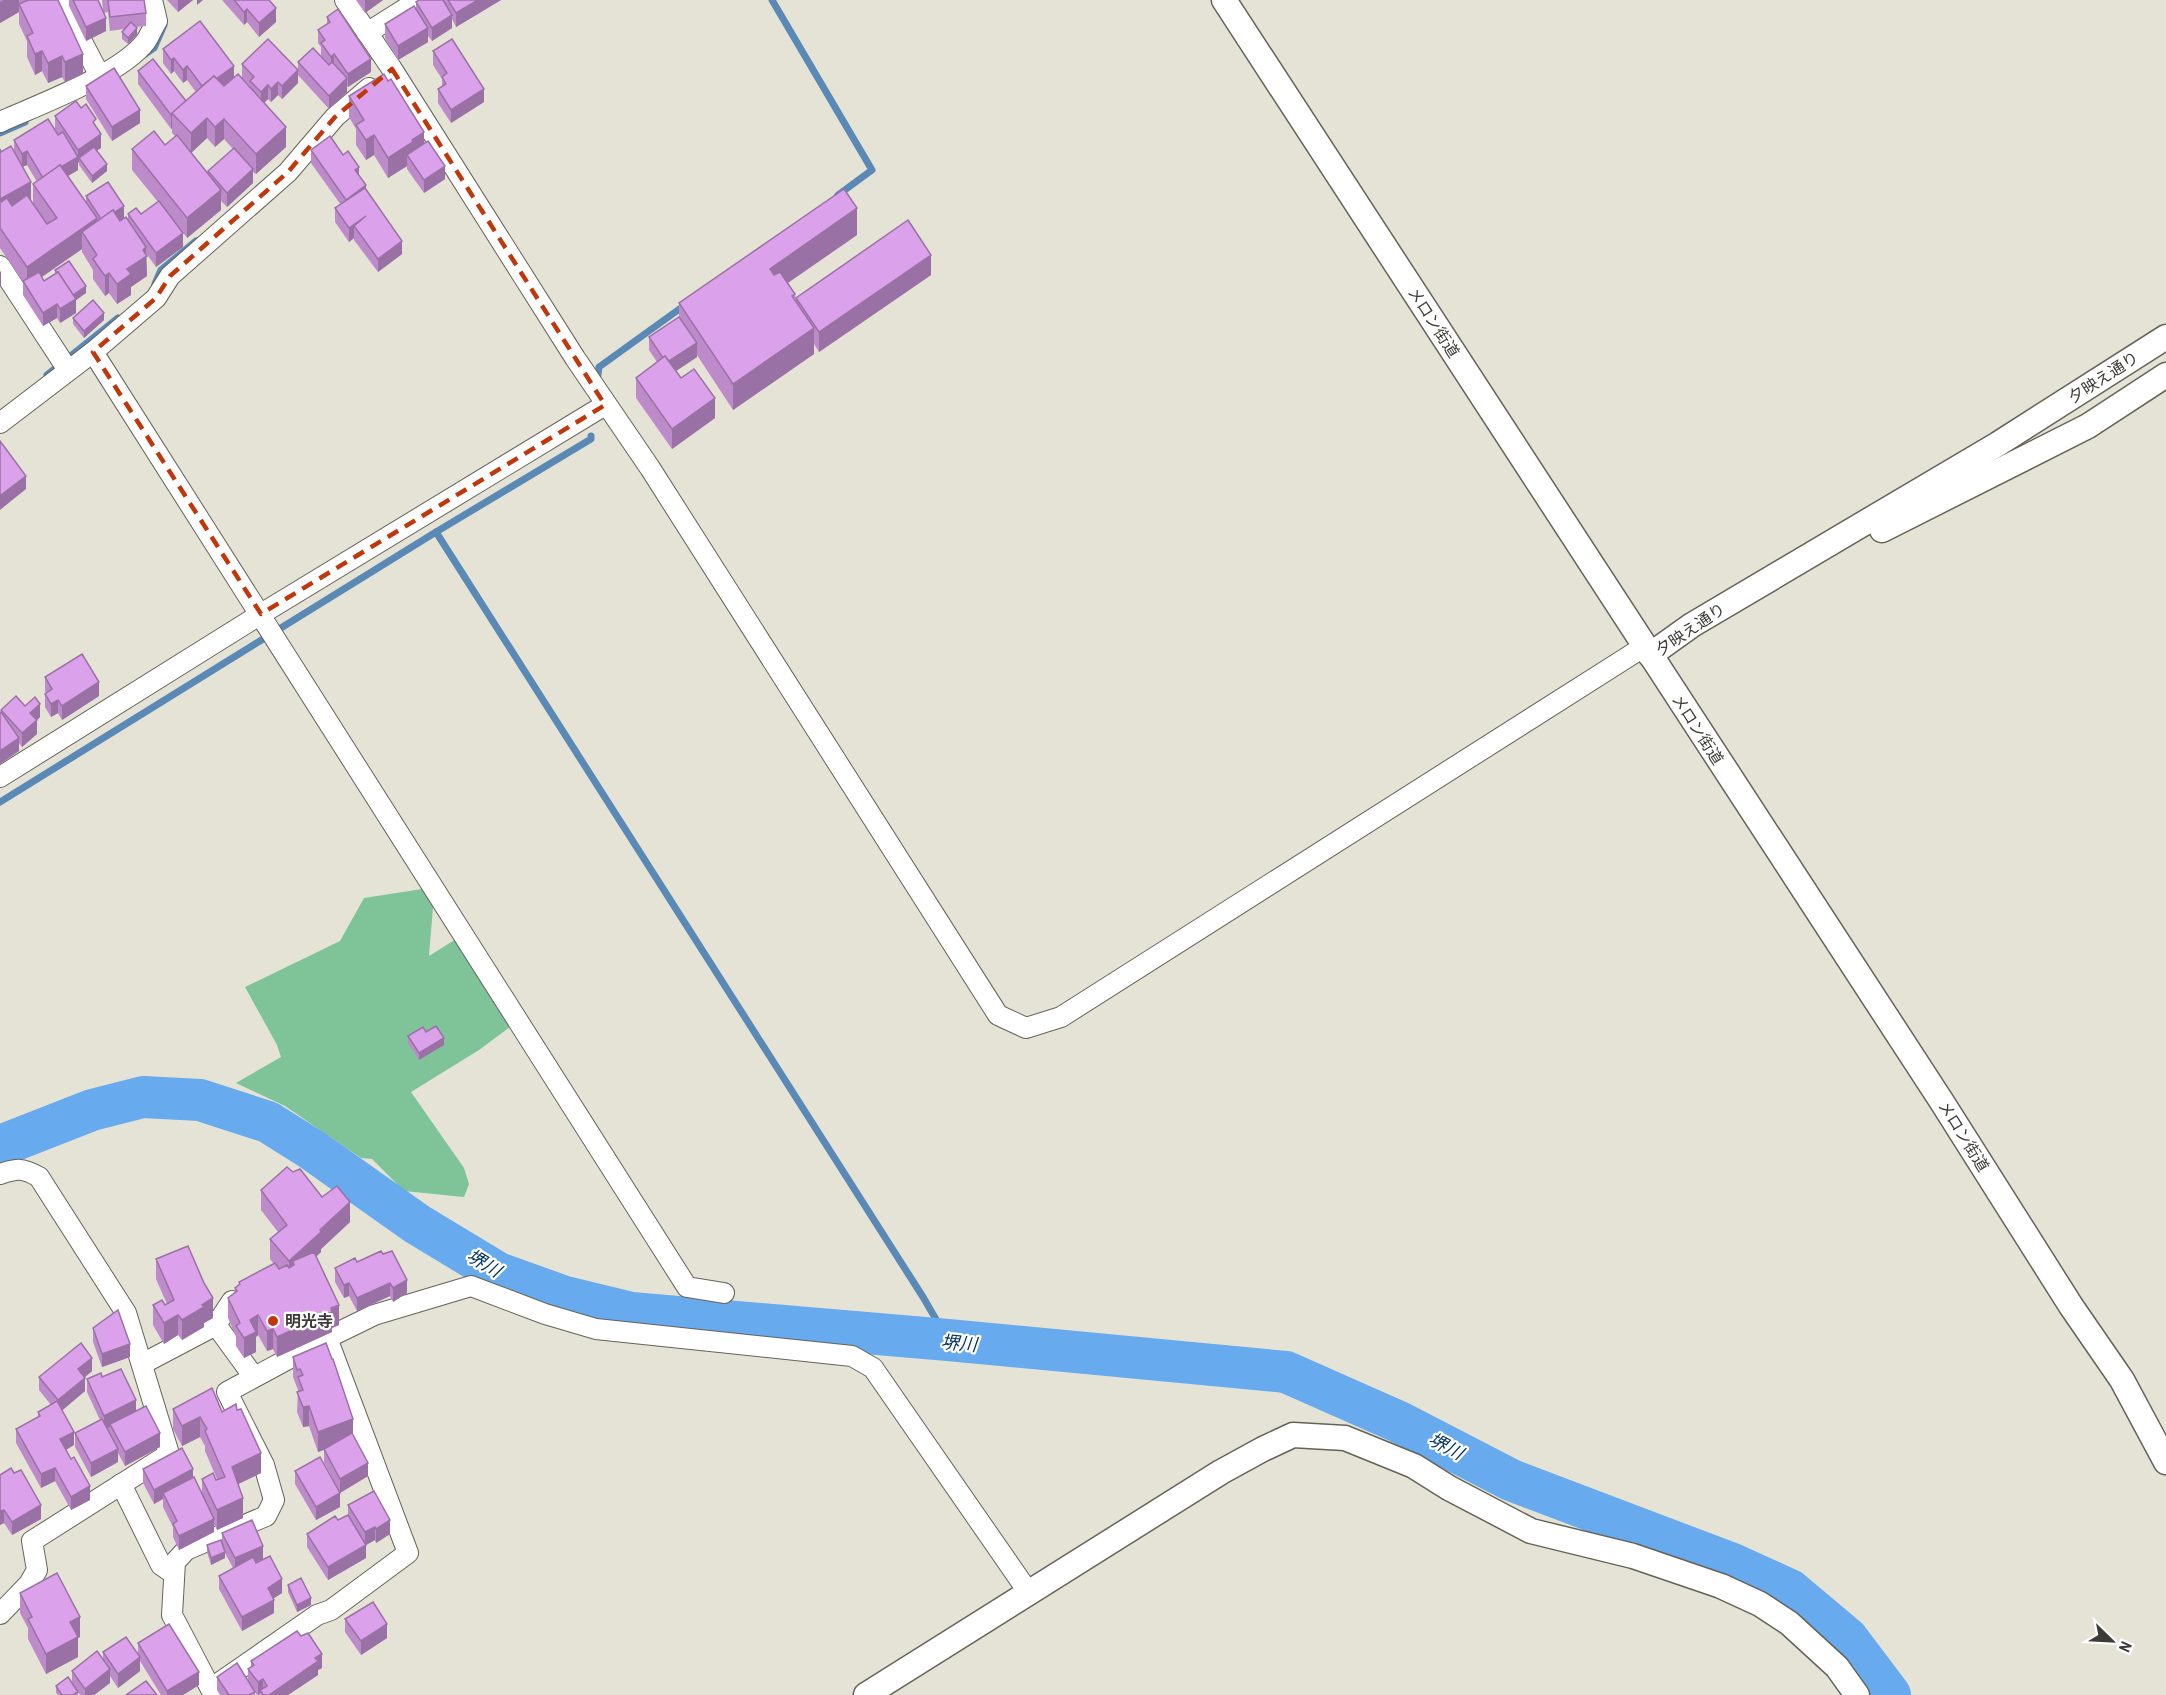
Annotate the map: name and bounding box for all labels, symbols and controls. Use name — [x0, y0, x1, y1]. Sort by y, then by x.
street label: メロン街道 — [1403, 282, 1465, 362]
street label: 夕映え通り — [2063, 346, 2143, 408]
street label: 夕映え通り — [1651, 598, 1729, 660]
street label: メロン街道 — [1667, 689, 1729, 769]
street label: メロン街道 — [1933, 1096, 1995, 1176]
water label: 堺川 — [462, 1243, 508, 1284]
place label: 明光寺 — [285, 1310, 333, 1332]
marker: 明光寺 — [266, 1314, 280, 1328]
water label: 堺川 — [940, 1329, 980, 1357]
water label: 堺川 — [1424, 1427, 1470, 1466]
north arrow — [2082, 1611, 2142, 1671]
text: N — [2114, 1638, 2138, 1656]

